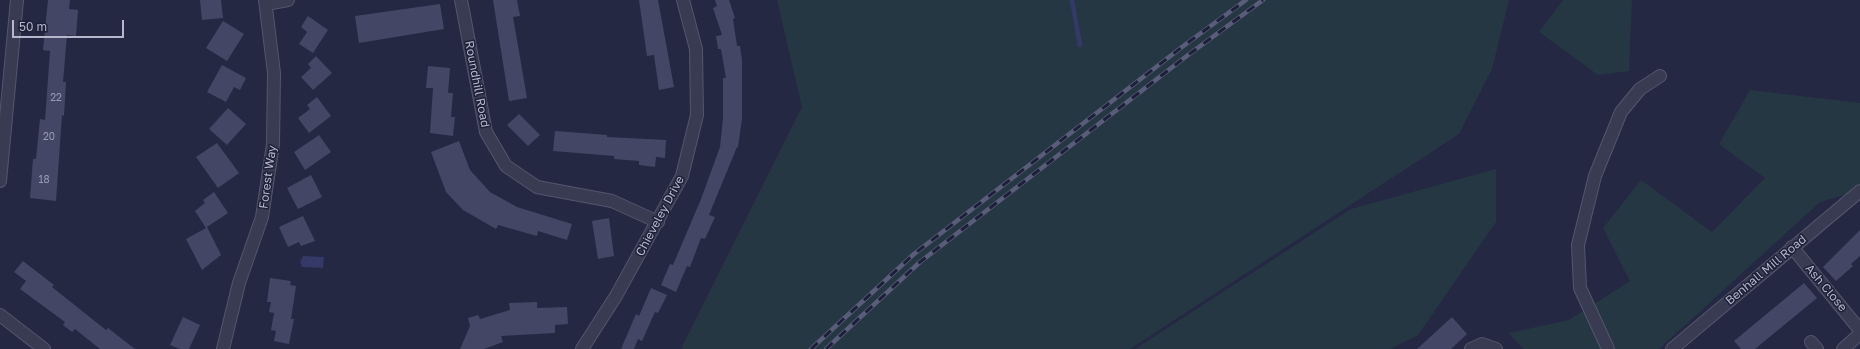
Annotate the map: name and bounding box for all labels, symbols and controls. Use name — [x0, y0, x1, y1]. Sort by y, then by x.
scale bar — [14, 12, 126, 38]
text: 50 m — [19, 19, 47, 34]
street label: Roundhill Road — [462, 39, 492, 129]
house number: 22 — [50, 92, 62, 104]
house number: 20 — [43, 131, 55, 143]
street label: Forest Way — [256, 144, 280, 210]
street label: Chieveley Drive — [633, 173, 687, 259]
house number: 18 — [39, 174, 49, 186]
street label: Benhall Mill Road — [1723, 232, 1809, 308]
street label: Ash Close — [1802, 261, 1850, 315]

